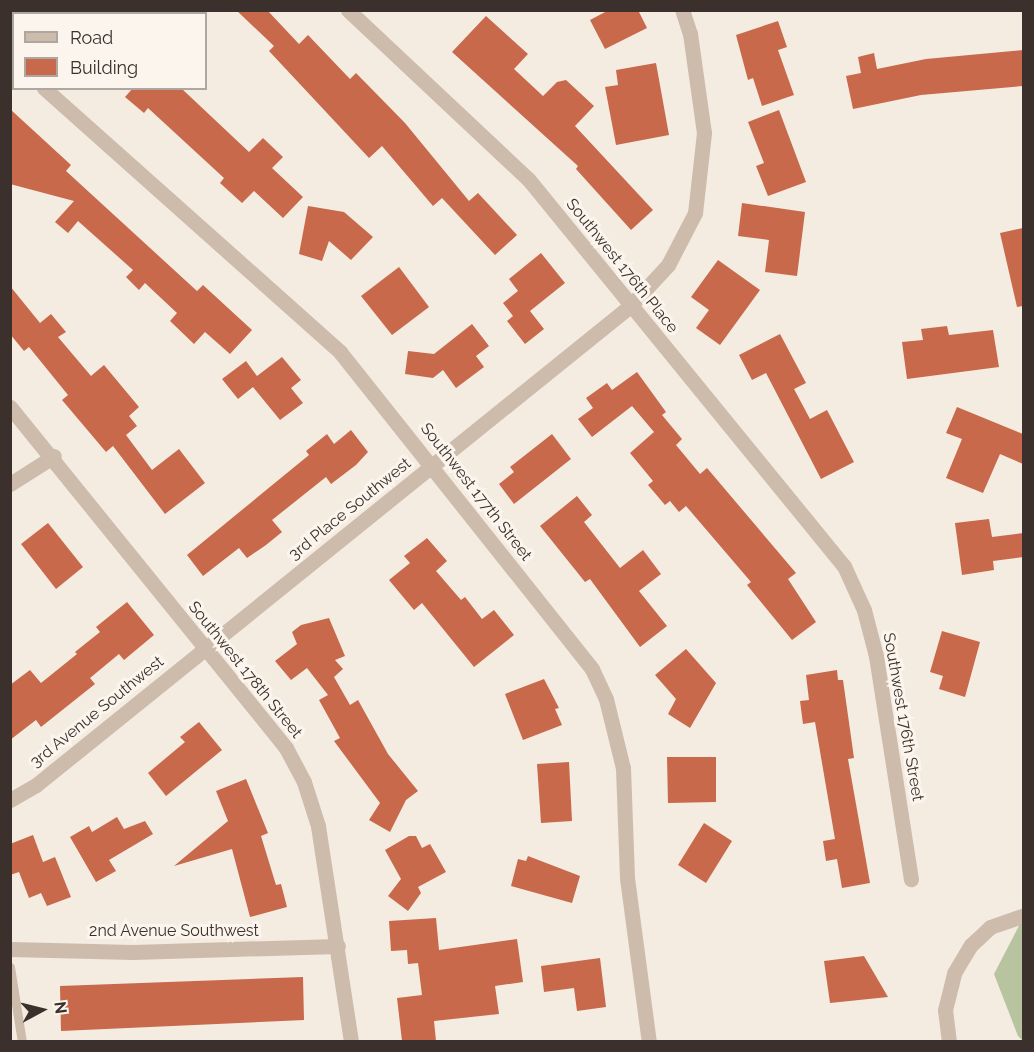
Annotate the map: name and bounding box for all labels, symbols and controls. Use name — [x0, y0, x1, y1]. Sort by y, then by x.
legend — [12, 12, 207, 90]
text: Road — [70, 27, 113, 48]
text: Building — [70, 57, 138, 78]
street label: Southwest 176th Place — [562, 195, 682, 337]
street label: Southwest 177th Street — [416, 419, 536, 565]
street label: 3rd Place Southwest — [285, 454, 415, 564]
street label: Southwest 178th Street — [184, 598, 306, 742]
street label: Southwest 176th Street — [879, 631, 927, 803]
street label: 3rd Avenue Southwest — [26, 652, 168, 772]
street label: 2nd Avenue Southwest — [89, 921, 259, 941]
north arrow — [12, 980, 72, 1040]
text: N — [50, 1001, 71, 1015]

